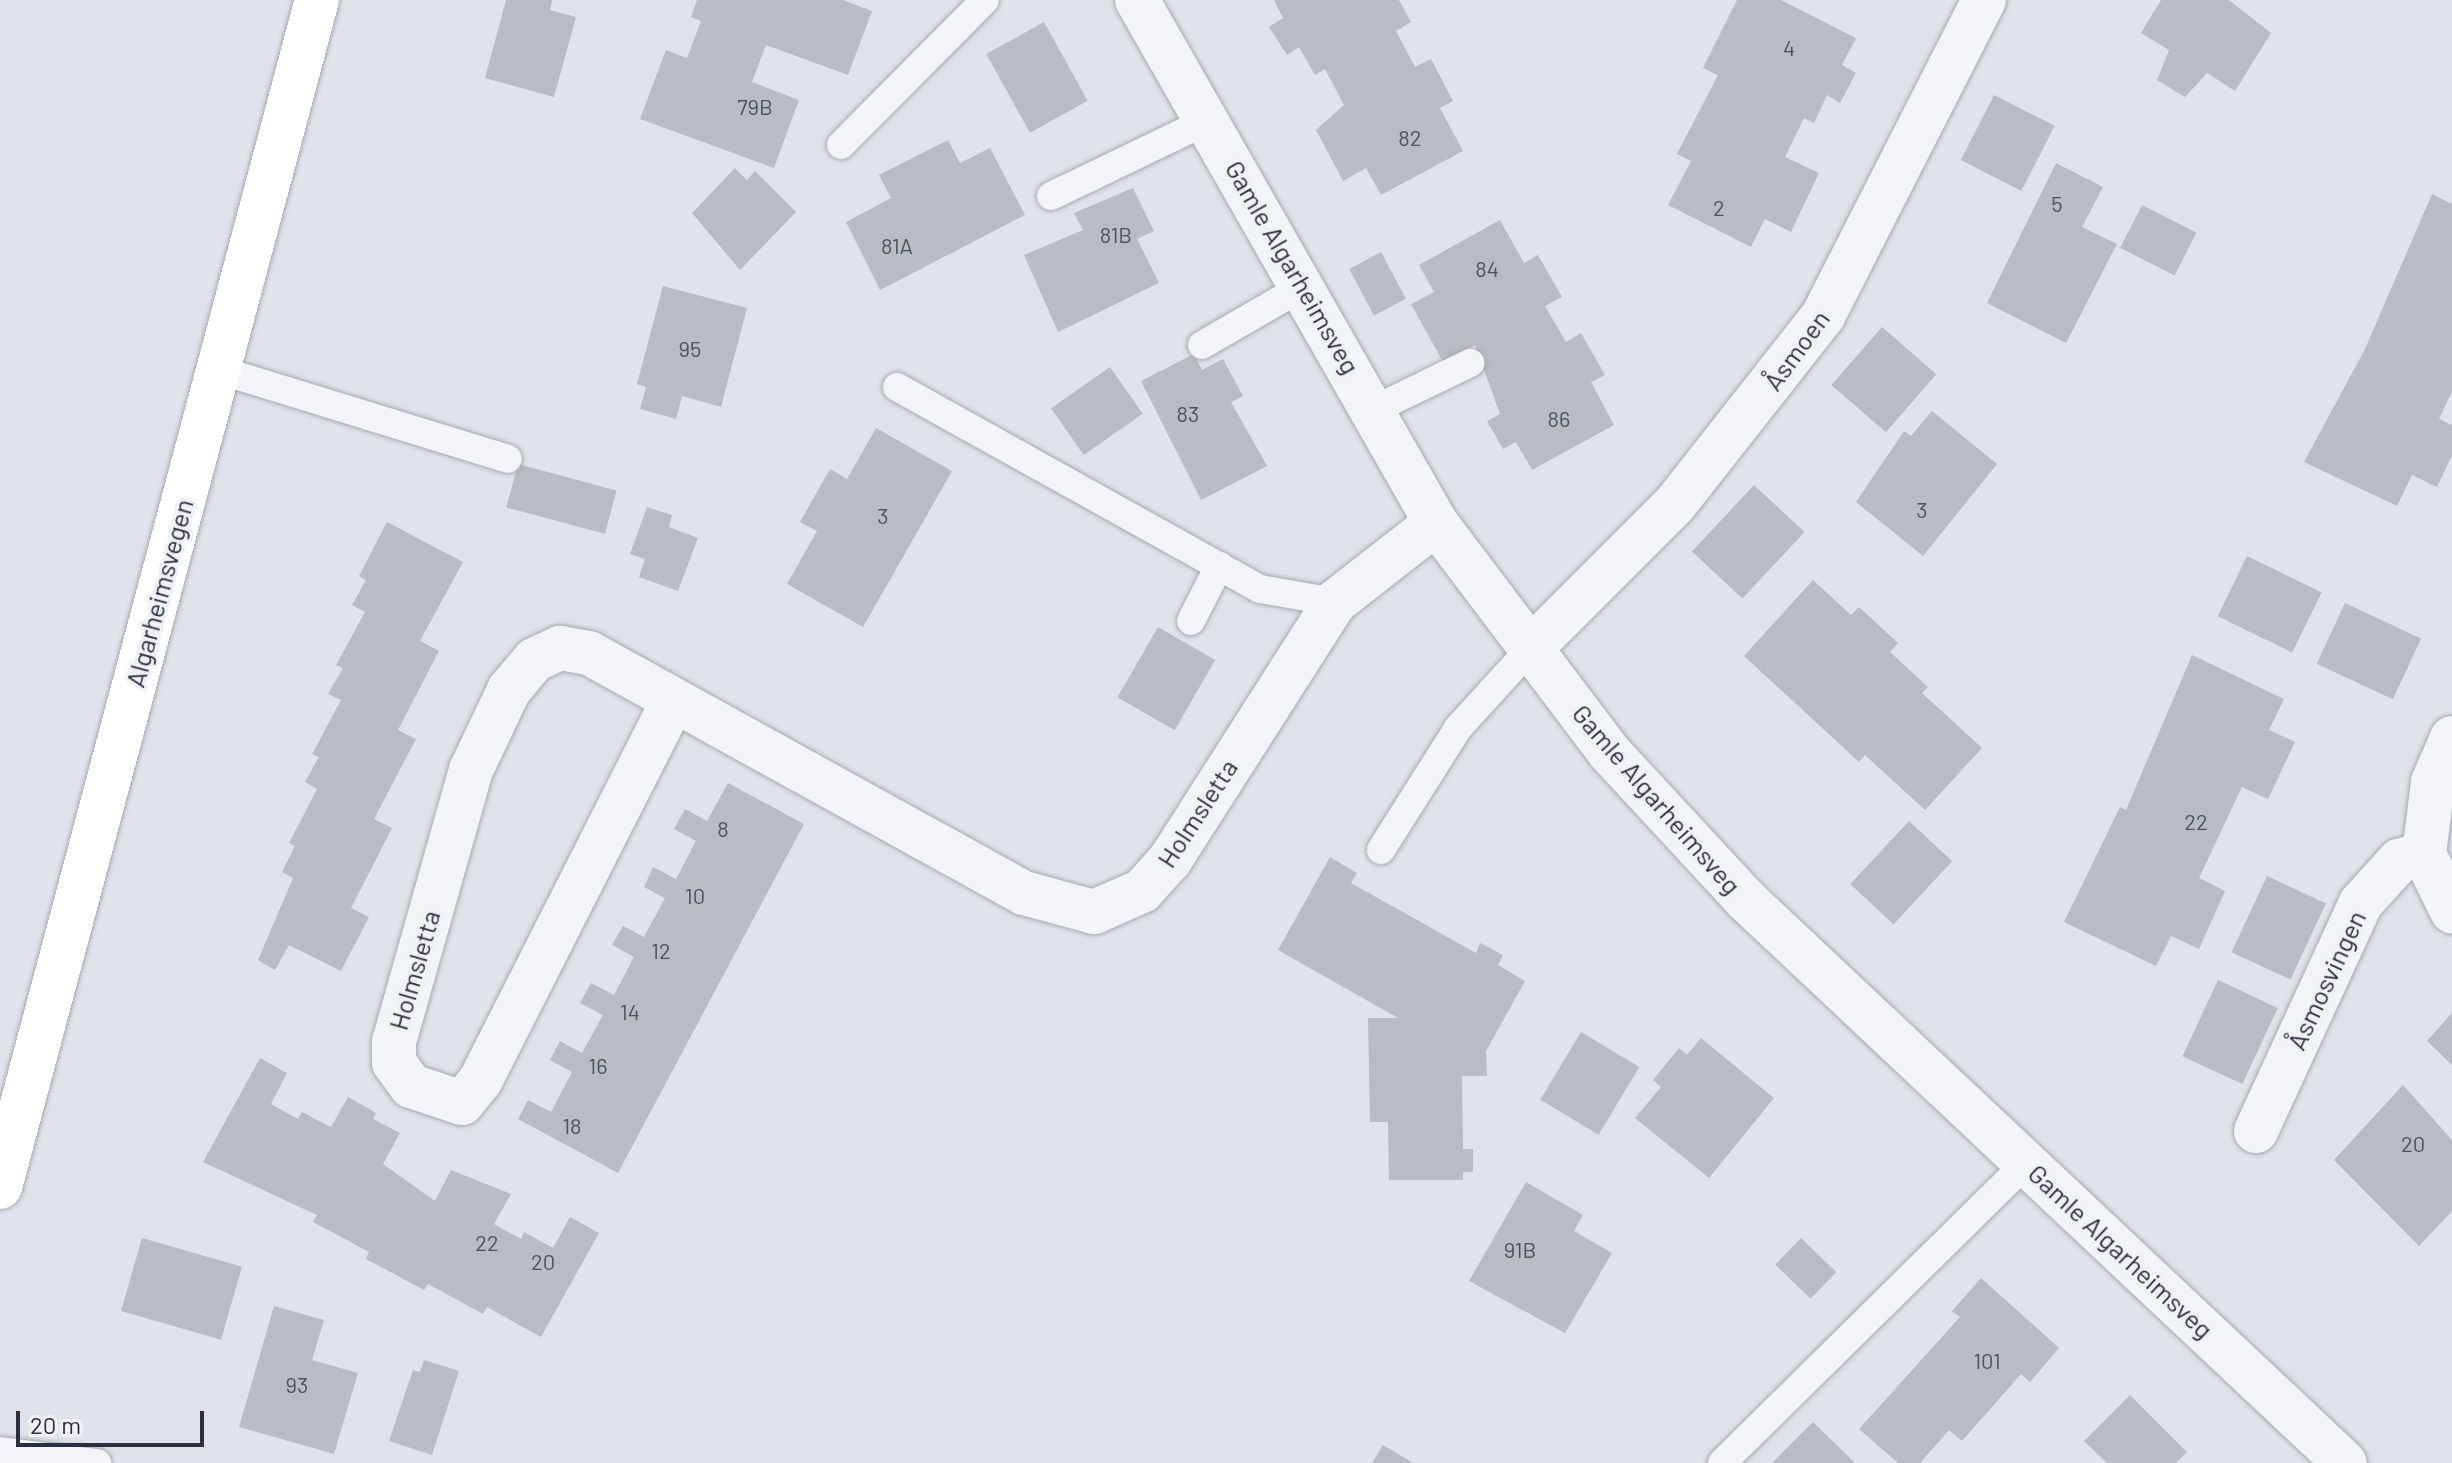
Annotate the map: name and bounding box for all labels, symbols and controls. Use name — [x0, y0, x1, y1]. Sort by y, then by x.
house number: 4 — [1783, 35, 1795, 61]
house number: 79B — [737, 94, 773, 120]
house number: 82 — [1398, 125, 1422, 151]
street label: Gamle Algarheimsveg — [1219, 155, 1367, 379]
house number: 5 — [2051, 191, 2063, 217]
house number: 2 — [1713, 195, 1725, 221]
house number: 81B — [1100, 222, 1132, 248]
house number: 81A — [881, 233, 913, 259]
house number: 84 — [1475, 256, 1499, 282]
street label: Åsmoen — [1756, 304, 1836, 396]
house number: 95 — [679, 336, 701, 362]
house number: 83 — [1177, 401, 1199, 427]
house number: 86 — [1548, 406, 1570, 432]
street label: Algarheimsvegen — [119, 496, 199, 690]
house number: 3 — [1916, 497, 1928, 523]
house number: 3 — [877, 503, 889, 529]
street label: Gamle Algarheimsveg — [1566, 698, 1748, 900]
street label: Holmsletta — [1150, 753, 1244, 873]
house number: 22 — [2184, 809, 2208, 835]
house number: 8 — [717, 816, 729, 842]
house number: 10 — [685, 883, 705, 909]
street label: Åsmosvingen — [2280, 905, 2372, 1055]
street label: Holmsletta — [382, 907, 446, 1033]
house number: 12 — [651, 938, 671, 964]
house number: 14 — [620, 999, 640, 1025]
house number: 16 — [588, 1053, 608, 1079]
house number: 18 — [562, 1113, 582, 1139]
house number: 20 — [2401, 1131, 2425, 1157]
street label: Gamle Algarheimsveg — [2022, 1157, 2220, 1345]
house number: 22 — [475, 1230, 499, 1256]
house number: 91B — [1504, 1237, 1536, 1263]
house number: 20 — [531, 1249, 555, 1275]
house number: 101 — [1973, 1348, 2001, 1374]
house number: 93 — [286, 1372, 308, 1398]
scale bar — [20, 1395, 208, 1445]
text: 20 m — [30, 1410, 81, 1439]

